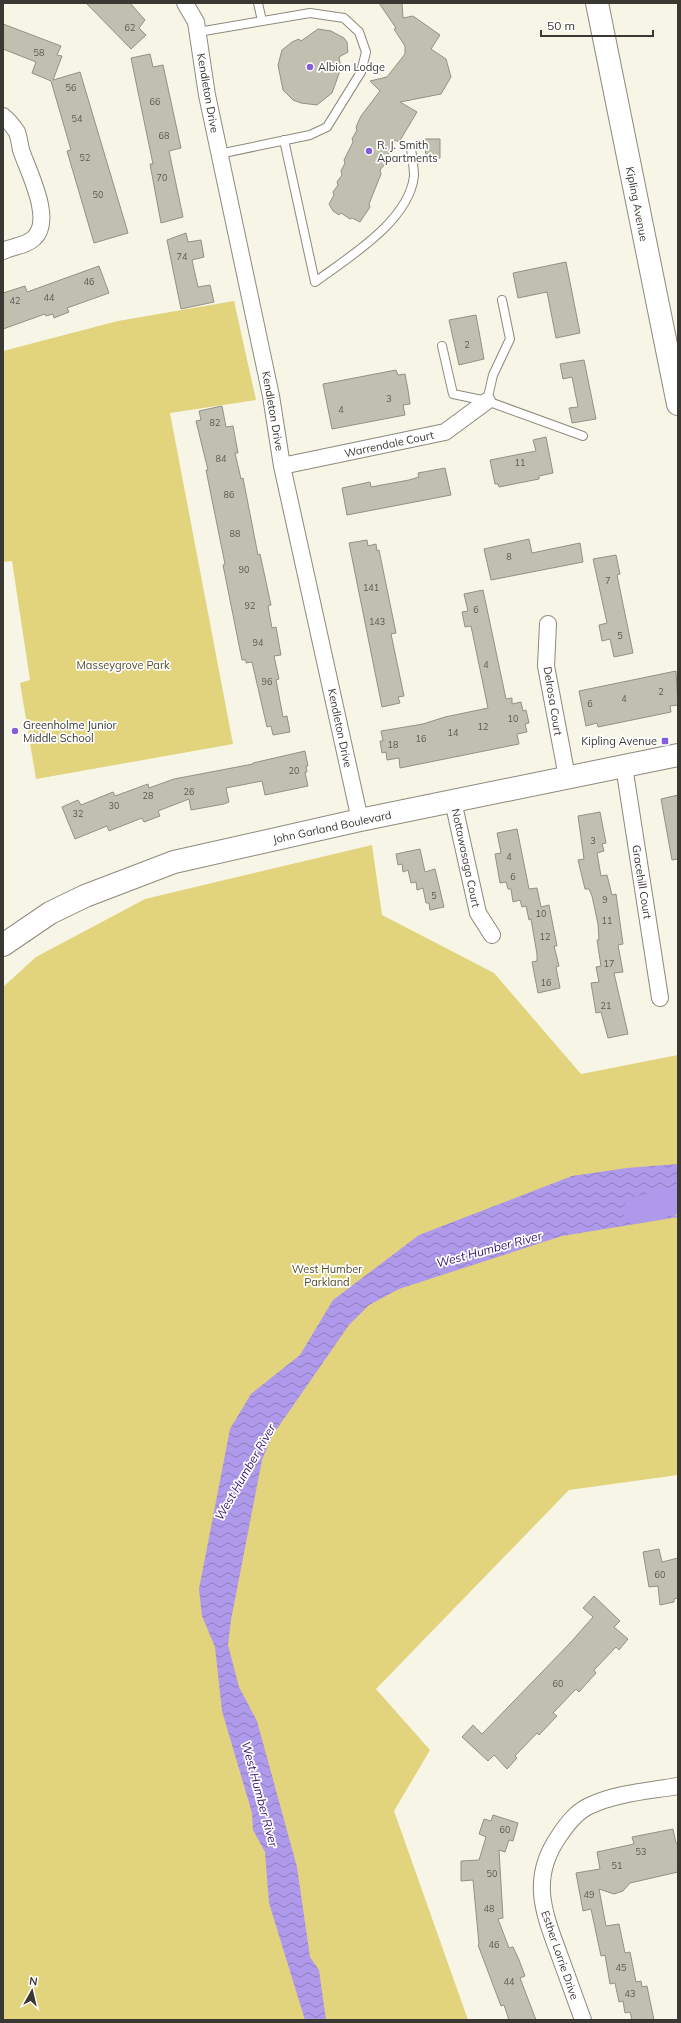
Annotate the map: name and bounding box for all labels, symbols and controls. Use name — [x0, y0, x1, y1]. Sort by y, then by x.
scale bar — [541, 12, 653, 38]
text: 50 m — [547, 18, 575, 33]
house number: 62 — [125, 22, 135, 33]
house number: 58 — [34, 47, 44, 58]
street label: Kendleton Drive — [194, 52, 222, 134]
place label: Albion Lodge — [318, 60, 385, 74]
marker: Albion Lodge — [305, 62, 315, 72]
house number: 56 — [66, 82, 76, 93]
house number: 66 — [150, 96, 160, 107]
house number: 54 — [72, 113, 83, 124]
house number: 68 — [159, 130, 169, 141]
place label: R. J. Smith Apartments — [377, 138, 438, 165]
marker: R. J. Smith Apartments — [364, 146, 374, 156]
house number: 52 — [80, 152, 90, 163]
street label: Kipling Avenue — [623, 166, 651, 242]
house number: 70 — [157, 172, 167, 183]
house number: 50 — [93, 189, 103, 200]
house number: 74 — [177, 251, 188, 262]
house number: 46 — [84, 276, 94, 287]
house number: 44 — [44, 292, 55, 303]
house number: 42 — [10, 295, 20, 306]
house number: 2 — [464, 339, 470, 350]
street label: Kendleton Drive — [259, 370, 287, 452]
house number: 3 — [386, 393, 392, 404]
house number: 4 — [338, 404, 344, 415]
house number: 82 — [210, 417, 220, 428]
street label: Warrendale Court — [343, 428, 435, 460]
house number: 84 — [216, 453, 227, 464]
house number: 11 — [515, 457, 525, 468]
house number: 86 — [224, 489, 234, 500]
house number: 88 — [230, 528, 240, 539]
house number: 8 — [506, 551, 512, 562]
house number: 90 — [239, 564, 249, 575]
house number: 7 — [605, 575, 611, 586]
house number: 141 — [363, 582, 379, 593]
house number: 92 — [245, 600, 255, 611]
house number: 6 — [473, 604, 479, 615]
house number: 143 — [369, 616, 385, 627]
house number: 5 — [617, 630, 623, 641]
house number: 94 — [253, 637, 264, 648]
park label: Masseygrove Park — [76, 658, 170, 672]
house number: 4 — [483, 659, 489, 670]
street label: Delrosa Court — [541, 665, 565, 737]
house number: 96 — [262, 676, 272, 687]
house number: 2 — [658, 686, 664, 697]
street label: Kendleton Drive — [325, 687, 355, 769]
house number: 4 — [621, 693, 627, 704]
house number: 6 — [587, 698, 593, 709]
house number: 10 — [508, 713, 518, 724]
place label: Greenholme Junior Middle School — [23, 718, 117, 745]
house number: 12 — [478, 721, 488, 732]
marker: Greenholme Junior Middle School — [10, 726, 20, 736]
house number: 14 — [448, 727, 459, 738]
house number: 16 — [416, 733, 426, 744]
place label: Kipling Avenue — [581, 734, 657, 748]
marker: Kipling Avenue — [660, 736, 670, 746]
house number: 18 — [388, 739, 398, 750]
house number: 20 — [289, 765, 299, 776]
house number: 26 — [184, 786, 194, 797]
house number: 28 — [143, 790, 153, 801]
house number: 30 — [109, 800, 119, 811]
street label: Nottawasaga Court — [449, 807, 483, 909]
house number: 32 — [73, 808, 83, 819]
street label: John Garland Boulevard — [271, 808, 393, 846]
house number: 3 — [590, 835, 596, 846]
street label: Gracehill Court — [629, 844, 655, 920]
house number: 4 — [506, 851, 512, 862]
house number: 6 — [510, 871, 516, 882]
house number: 5 — [431, 890, 437, 901]
house number: 9 — [602, 894, 608, 905]
house number: 10 — [536, 908, 546, 919]
house number: 11 — [602, 915, 612, 926]
house number: 12 — [540, 931, 550, 942]
house number: 17 — [604, 958, 614, 969]
house number: 16 — [541, 977, 551, 988]
house number: 21 — [601, 1000, 611, 1011]
water label: West Humber River — [435, 1228, 544, 1270]
park label: West Humber Parkland — [292, 1262, 362, 1289]
water label: West Humber River — [211, 1421, 279, 1523]
house number: 60 — [655, 1569, 665, 1580]
house number: 60 — [553, 1678, 563, 1689]
water label: West Humber River — [239, 1740, 281, 1849]
house number: 60 — [500, 1824, 510, 1835]
house number: 53 — [636, 1846, 646, 1857]
house number: 51 — [612, 1860, 622, 1871]
house number: 50 — [487, 1868, 497, 1879]
house number: 49 — [584, 1889, 594, 1900]
house number: 48 — [484, 1903, 494, 1914]
street label: Esther Lorrie Drive — [538, 1909, 582, 2001]
house number: 46 — [489, 1939, 499, 1950]
house number: 45 — [616, 1962, 627, 1973]
north arrow — [12, 1971, 52, 2011]
text: N — [28, 1974, 38, 1989]
house number: 44 — [504, 1976, 515, 1987]
house number: 43 — [625, 1988, 635, 1999]

